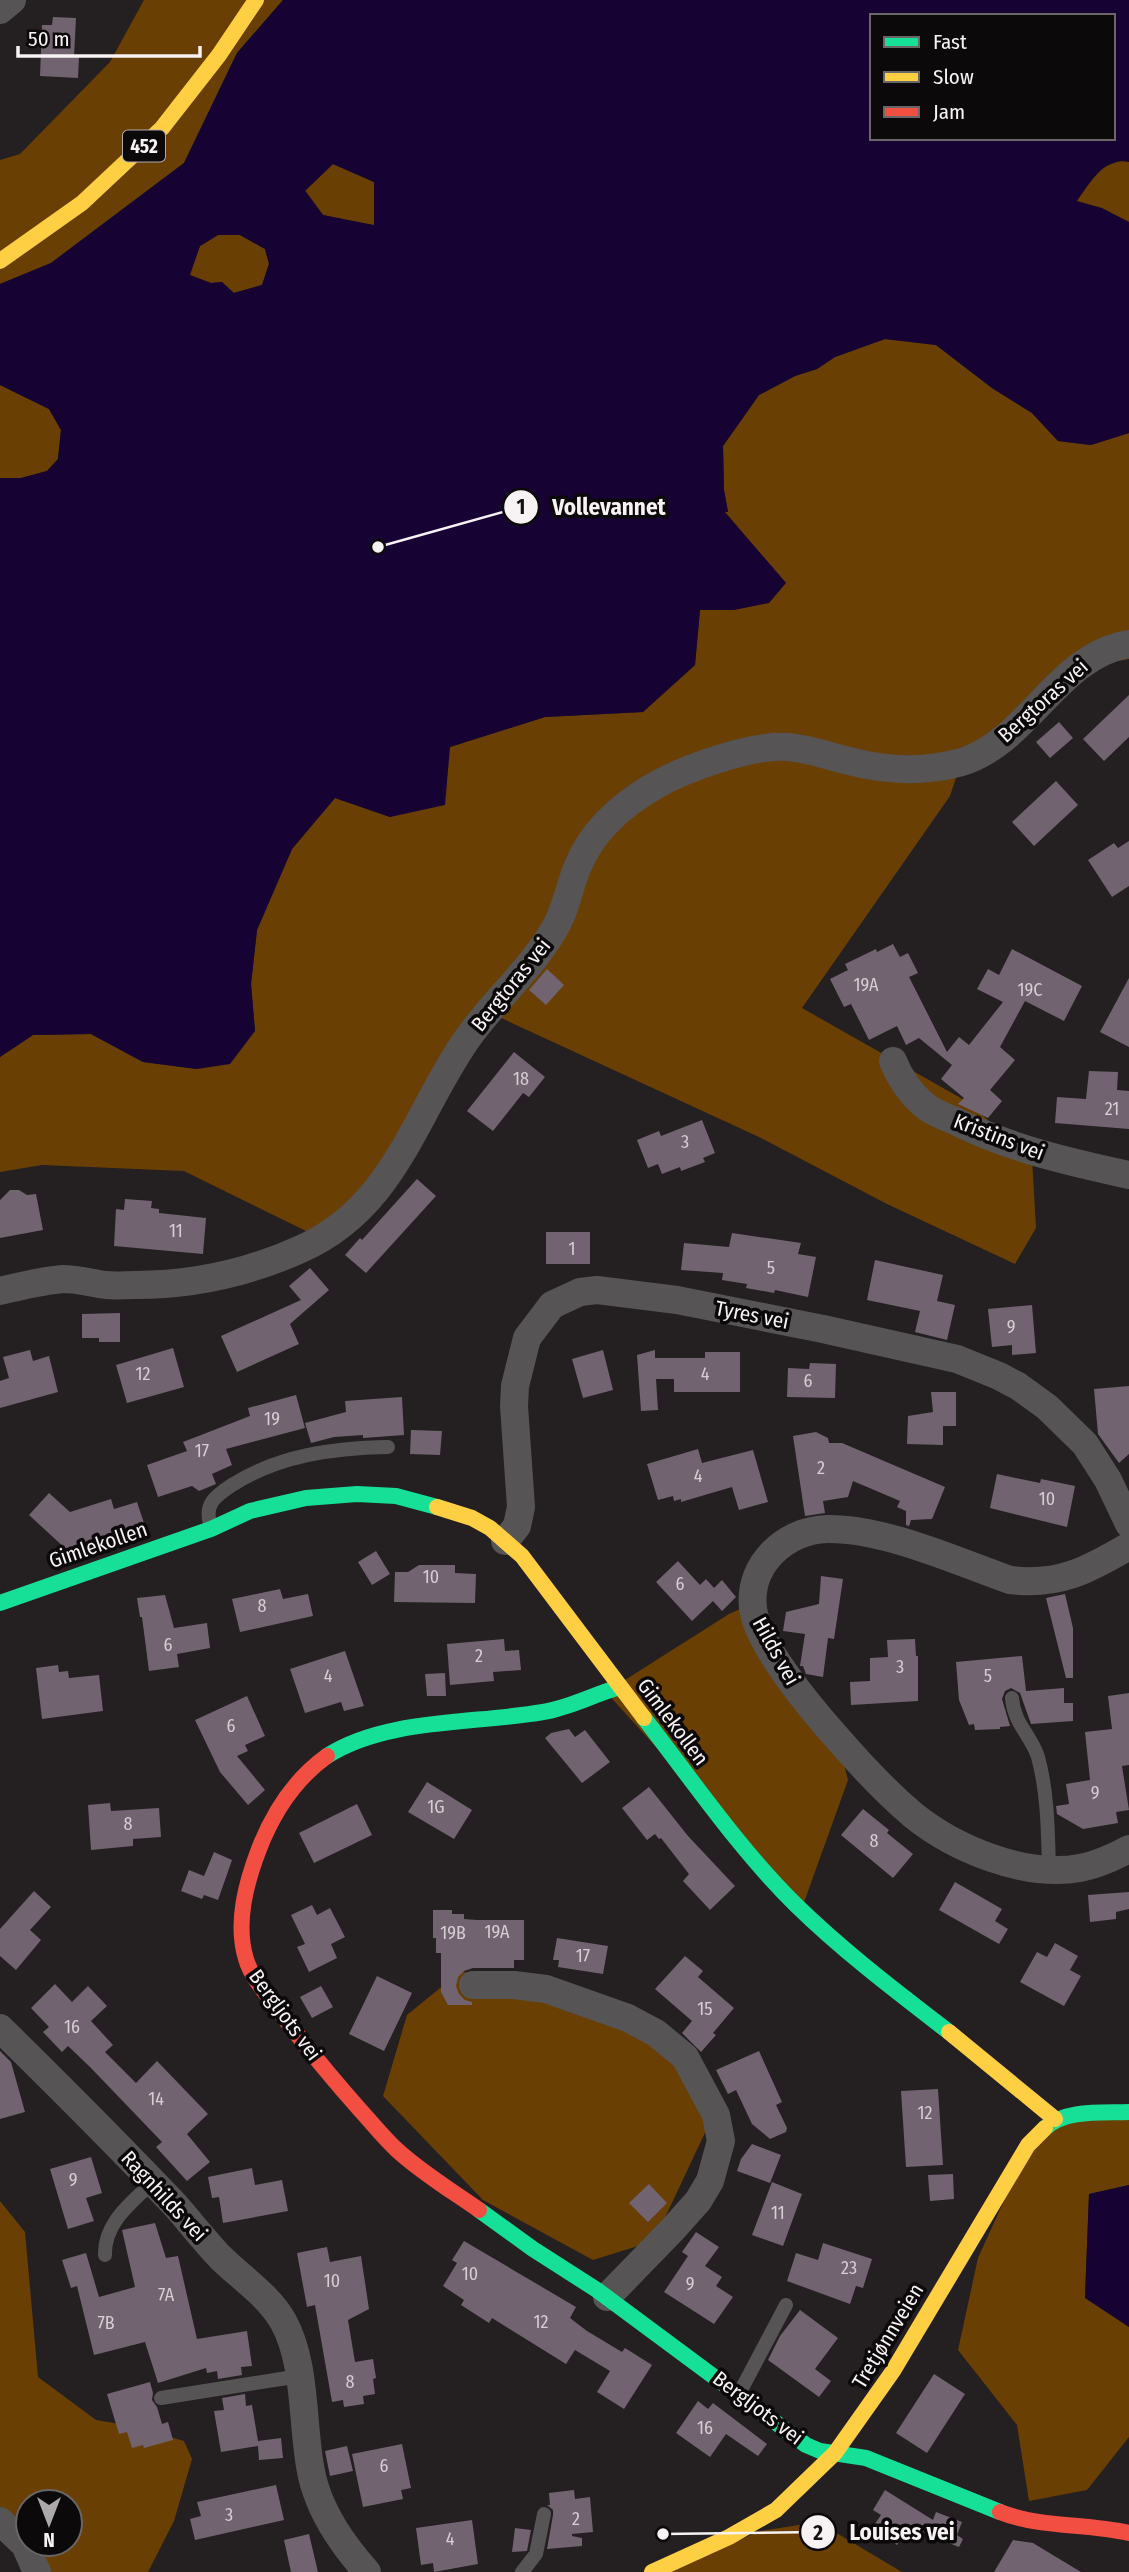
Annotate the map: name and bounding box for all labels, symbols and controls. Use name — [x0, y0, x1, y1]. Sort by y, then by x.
scale bar — [18, 14, 200, 58]
legend — [870, 14, 1115, 140]
text: 50 m — [28, 26, 70, 52]
text: Fast — [933, 29, 967, 55]
text: Slow — [933, 64, 974, 90]
text: Jam — [933, 99, 965, 125]
road number: 452 — [123, 130, 165, 162]
callout: Vollevannet — [503, 485, 679, 529]
text: Vollevannet — [551, 493, 667, 521]
text: 1 — [517, 494, 525, 520]
street label: Bergtoras vei — [993, 654, 1093, 748]
street label: Bergtoras vei — [466, 933, 556, 1037]
house number: 19A — [853, 974, 879, 996]
house number: 19C — [1018, 979, 1042, 1001]
house number: 18 — [513, 1068, 529, 1090]
house number: 21 — [1105, 1098, 1119, 1120]
street label: Kristins vei — [950, 1108, 1048, 1166]
house number: 3 — [681, 1131, 689, 1153]
house number: 11 — [169, 1220, 183, 1242]
house number: 1 — [568, 1238, 576, 1260]
house number: 5 — [767, 1257, 775, 1279]
street label: Tyres vei — [713, 1295, 791, 1335]
house number: 9 — [1007, 1316, 1015, 1338]
house number: 12 — [136, 1363, 151, 1385]
house number: 4 — [701, 1363, 710, 1385]
house number: 6 — [804, 1370, 813, 1392]
house number: 19 — [264, 1408, 280, 1430]
house number: 17 — [195, 1440, 209, 1462]
house number: 2 — [817, 1457, 825, 1479]
house number: 4 — [694, 1465, 703, 1487]
house number: 10 — [1039, 1488, 1055, 1510]
street label: Gimlekollen — [45, 1516, 151, 1574]
house number: 10 — [423, 1566, 439, 1588]
house number: 6 — [676, 1573, 685, 1595]
house number: 8 — [258, 1595, 267, 1617]
street label: Hilds vei — [747, 1613, 805, 1689]
house number: 6 — [164, 1634, 173, 1656]
house number: 2 — [475, 1645, 483, 1667]
house number: 3 — [896, 1656, 904, 1678]
house number: 4 — [324, 1665, 333, 1687]
house number: 5 — [984, 1665, 992, 1687]
street label: Gimlekollen — [632, 1673, 714, 1771]
house number: 6 — [227, 1715, 236, 1737]
house number: 9 — [1091, 1782, 1099, 1804]
house number: 1G — [427, 1796, 445, 1818]
house number: 8 — [124, 1813, 133, 1835]
house number: 8 — [870, 1830, 879, 1852]
house number: 19A — [484, 1921, 510, 1943]
house number: 19B — [440, 1922, 466, 1944]
house number: 17 — [576, 1945, 590, 1967]
street label: Bergljots vei — [243, 1964, 327, 2066]
house number: 15 — [697, 1998, 713, 2020]
house number: 16 — [64, 2016, 80, 2038]
house number: 14 — [148, 2088, 164, 2110]
house number: 12 — [918, 2102, 933, 2124]
street label: Ragnhilds vei — [116, 2145, 212, 2247]
house number: 9 — [69, 2169, 77, 2191]
house number: 11 — [771, 2202, 785, 2224]
house number: 23 — [841, 2257, 857, 2279]
house number: 10 — [462, 2263, 478, 2285]
house number: 10 — [324, 2270, 340, 2292]
house number: 9 — [686, 2273, 694, 2295]
street label: Tretjønnveien — [847, 2279, 929, 2393]
house number: 7A — [158, 2284, 175, 2306]
house number: 12 — [534, 2311, 549, 2333]
house number: 7B — [97, 2312, 115, 2334]
street label: Bergljots vei — [708, 2366, 808, 2450]
house number: 8 — [346, 2371, 355, 2393]
house number: 16 — [697, 2417, 713, 2439]
house number: 6 — [380, 2455, 389, 2477]
north arrow — [14, 2488, 84, 2558]
house number: 3 — [225, 2504, 233, 2526]
house number: 2 — [572, 2508, 580, 2530]
callout: Louises vei — [800, 2510, 968, 2554]
text: Louises vei — [849, 2518, 955, 2546]
text: 2 — [812, 2520, 823, 2546]
text: N — [43, 2528, 55, 2551]
house number: 4 — [446, 2528, 455, 2550]

